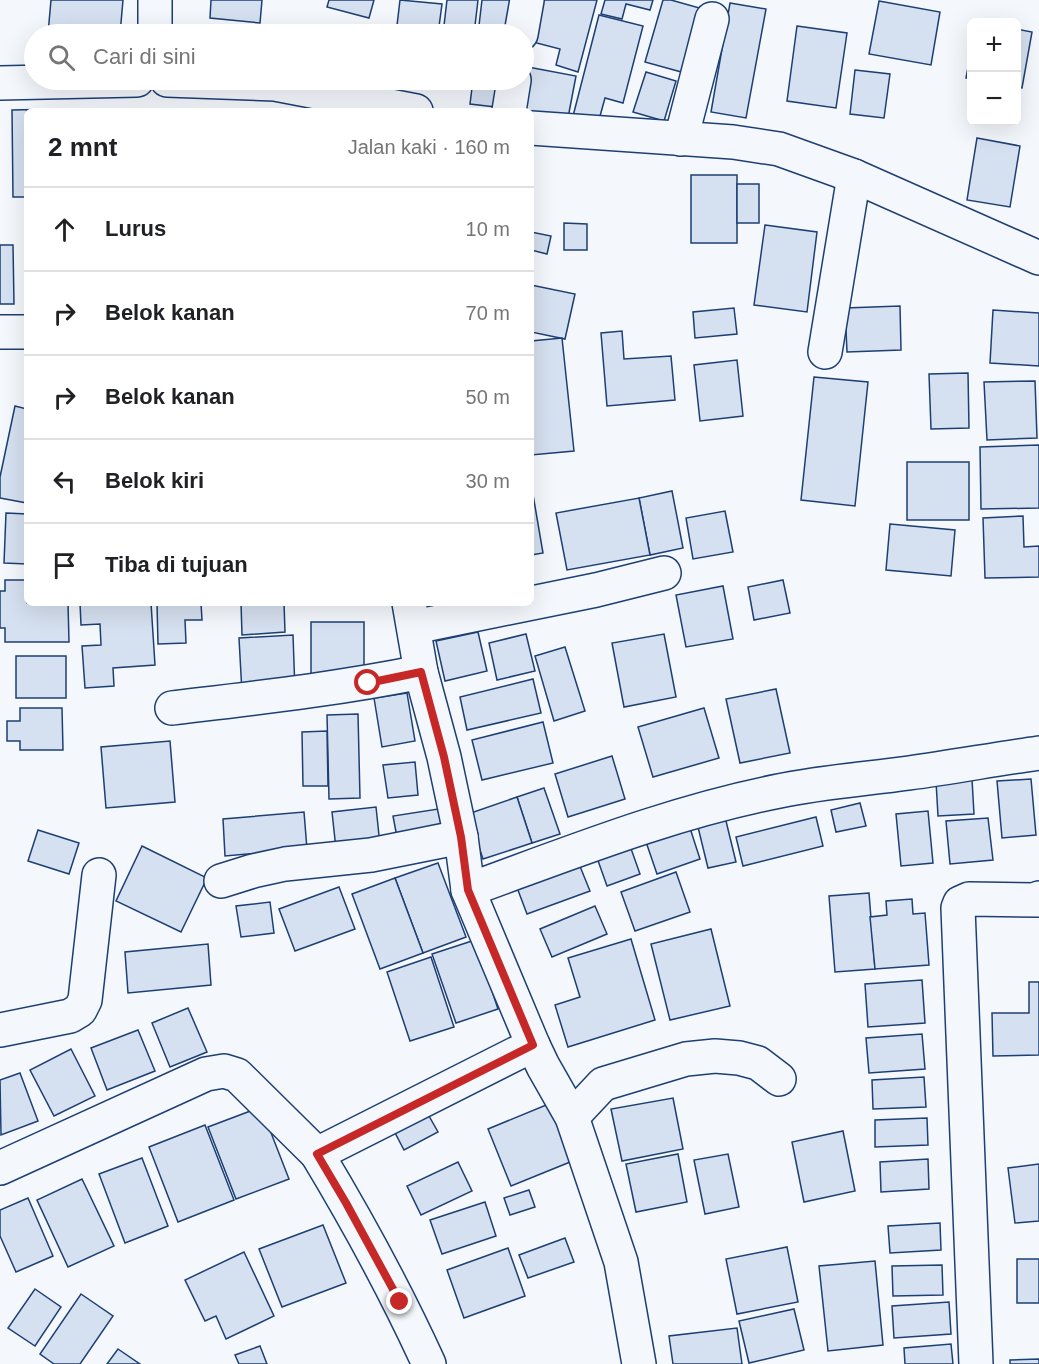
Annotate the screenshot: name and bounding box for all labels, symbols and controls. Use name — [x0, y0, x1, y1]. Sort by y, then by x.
map controls — [967, 18, 1021, 126]
button: + — [967, 18, 1021, 72]
search box — [24, 24, 534, 90]
icon: search — [45, 41, 78, 74]
text: Cari di sini — [93, 44, 196, 69]
button: − — [967, 72, 1021, 126]
text: 2 mnt — [48, 132, 117, 162]
text: Jalan kaki · 160 m — [348, 136, 510, 158]
icon: ahead — [48, 213, 81, 246]
text: Lurus — [105, 216, 166, 241]
text: 10 m — [466, 218, 510, 240]
icon: right — [48, 297, 81, 330]
text: Belok kanan — [105, 300, 235, 325]
text: 70 m — [466, 302, 510, 324]
icon: right — [48, 381, 81, 414]
text: Belok kanan — [105, 384, 235, 409]
text: 50 m — [466, 386, 510, 408]
icon: left — [48, 465, 81, 498]
text: Belok kiri — [105, 468, 204, 493]
text: 30 m — [466, 470, 510, 492]
icon: arrive — [48, 549, 81, 582]
text: Tiba di tujuan — [105, 552, 248, 577]
route start — [354, 669, 380, 695]
route end — [386, 1288, 412, 1314]

